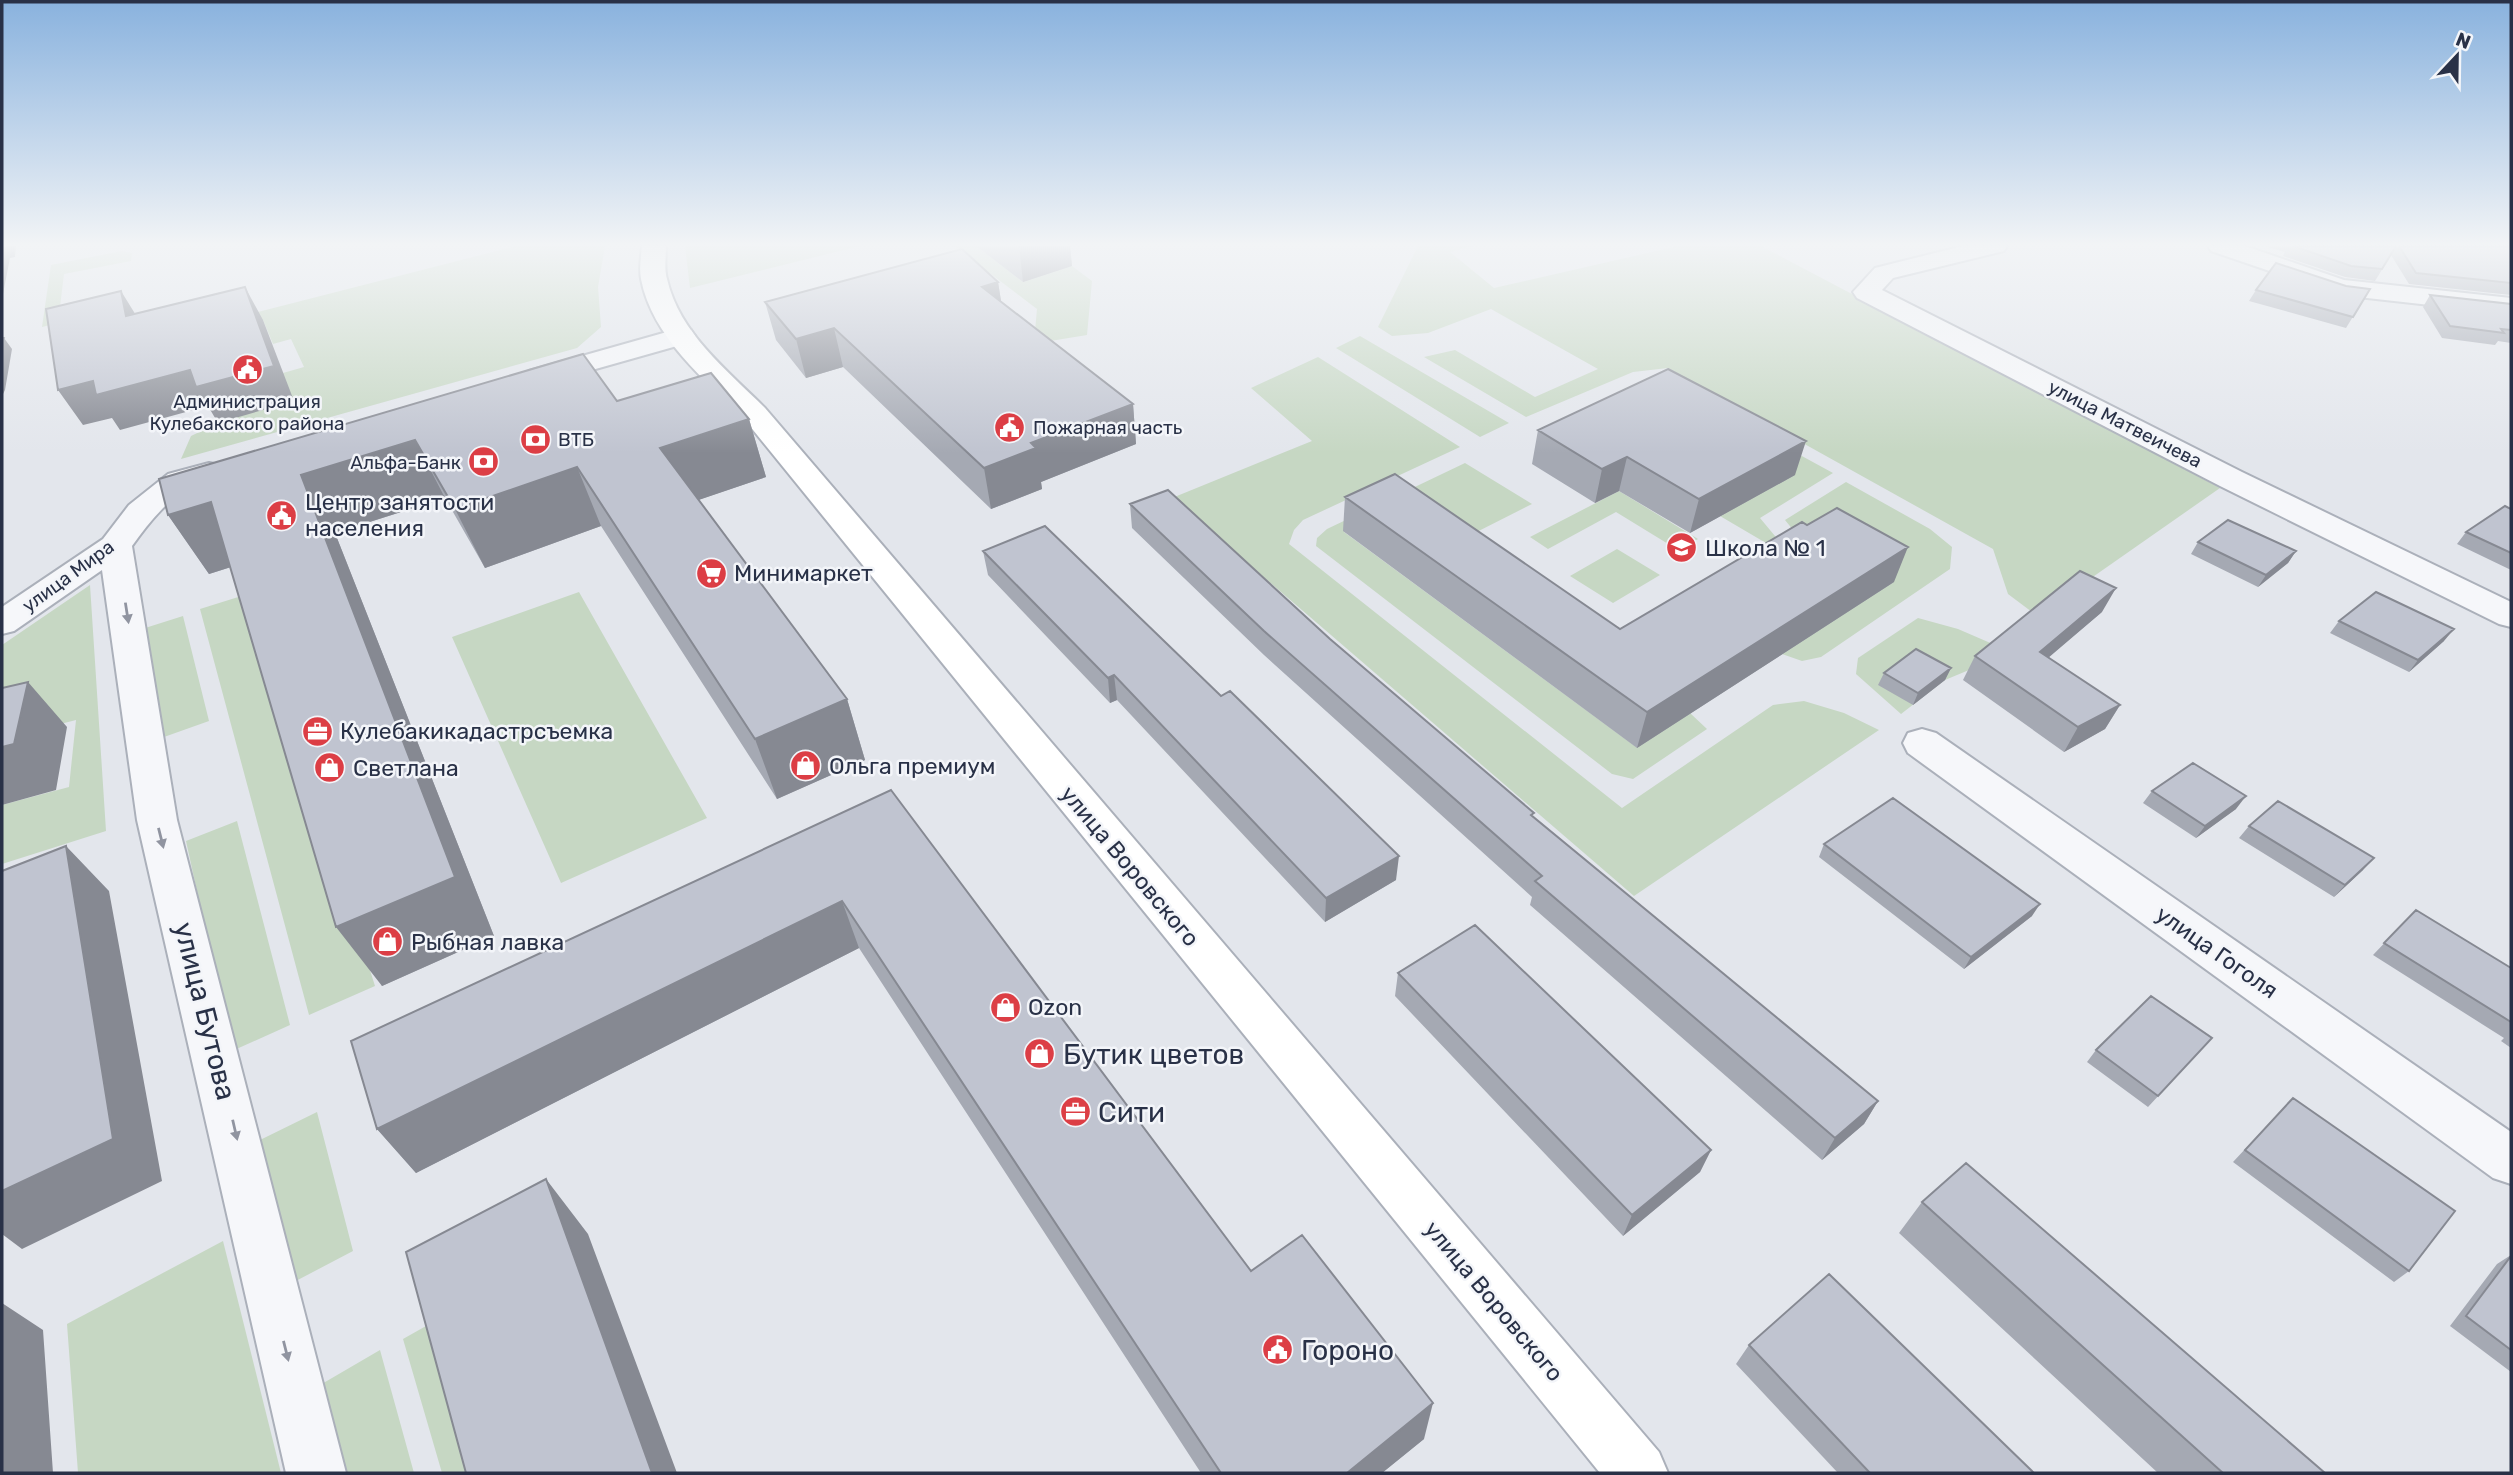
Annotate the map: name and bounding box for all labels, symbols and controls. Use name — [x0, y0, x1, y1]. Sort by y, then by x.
north arrow — [2422, 21, 2492, 91]
text: N — [2453, 27, 2474, 54]
public building icon: Администрация Кулебакского района — [230, 353, 264, 387]
street label: улица Матвеичева — [2044, 375, 2206, 473]
place label: Администрация Кулебакского района — [150, 390, 344, 435]
public building icon: Пожарная часть — [993, 410, 1027, 444]
place label: Пожарная часть — [1033, 416, 1183, 439]
bank icon: ВТБ — [518, 422, 552, 456]
place label: ВТБ — [558, 428, 594, 451]
bank icon: Альфа-Банк — [467, 445, 501, 479]
place label: Альфа-Банк — [350, 451, 461, 474]
place label: Центр занятости населения — [305, 488, 494, 542]
public building icon: Центр занятости населения — [265, 498, 299, 532]
school or university icon: Школа № 1 — [1665, 531, 1699, 565]
place label: Школа № 1 — [1705, 534, 1826, 562]
street label: улица Мира — [18, 535, 118, 617]
supermarket icon: Минимаркет — [694, 556, 728, 590]
place label: Минимаркет — [734, 559, 873, 587]
one-way arrow — [122, 602, 133, 624]
office icon: Кулебакикадастрсъемка — [300, 714, 334, 748]
place label: Кулебакикадастрсъемка — [340, 717, 613, 745]
shop icon: Ольга премиум — [789, 749, 823, 783]
shop icon: Светлана — [313, 751, 347, 785]
place label: Ольга премиум — [829, 752, 996, 780]
place label: Светлана — [353, 754, 459, 782]
street label: улица Воровского — [1055, 780, 1205, 952]
one-way arrow — [156, 827, 167, 849]
street label: улица Гоголя — [2151, 900, 2283, 1004]
street label: улица Бутова — [167, 919, 243, 1103]
shop icon: Рыбная лавка — [371, 925, 405, 959]
place label: Рыбная лавка — [411, 928, 564, 956]
shop icon: Ozon — [988, 990, 1022, 1024]
place label: Ozon — [1028, 993, 1082, 1021]
shop icon: Бутик цветов — [1023, 1037, 1057, 1071]
place label: Бутик цветов — [1063, 1038, 1244, 1071]
office icon: Сити — [1058, 1095, 1092, 1129]
place label: Сити — [1098, 1096, 1165, 1129]
one-way arrow — [229, 1119, 240, 1141]
street label: улица Воровского — [1419, 1215, 1569, 1387]
public building icon: Гороно — [1261, 1333, 1295, 1367]
place label: Гороно — [1301, 1334, 1394, 1367]
one-way arrow — [281, 1340, 292, 1362]

